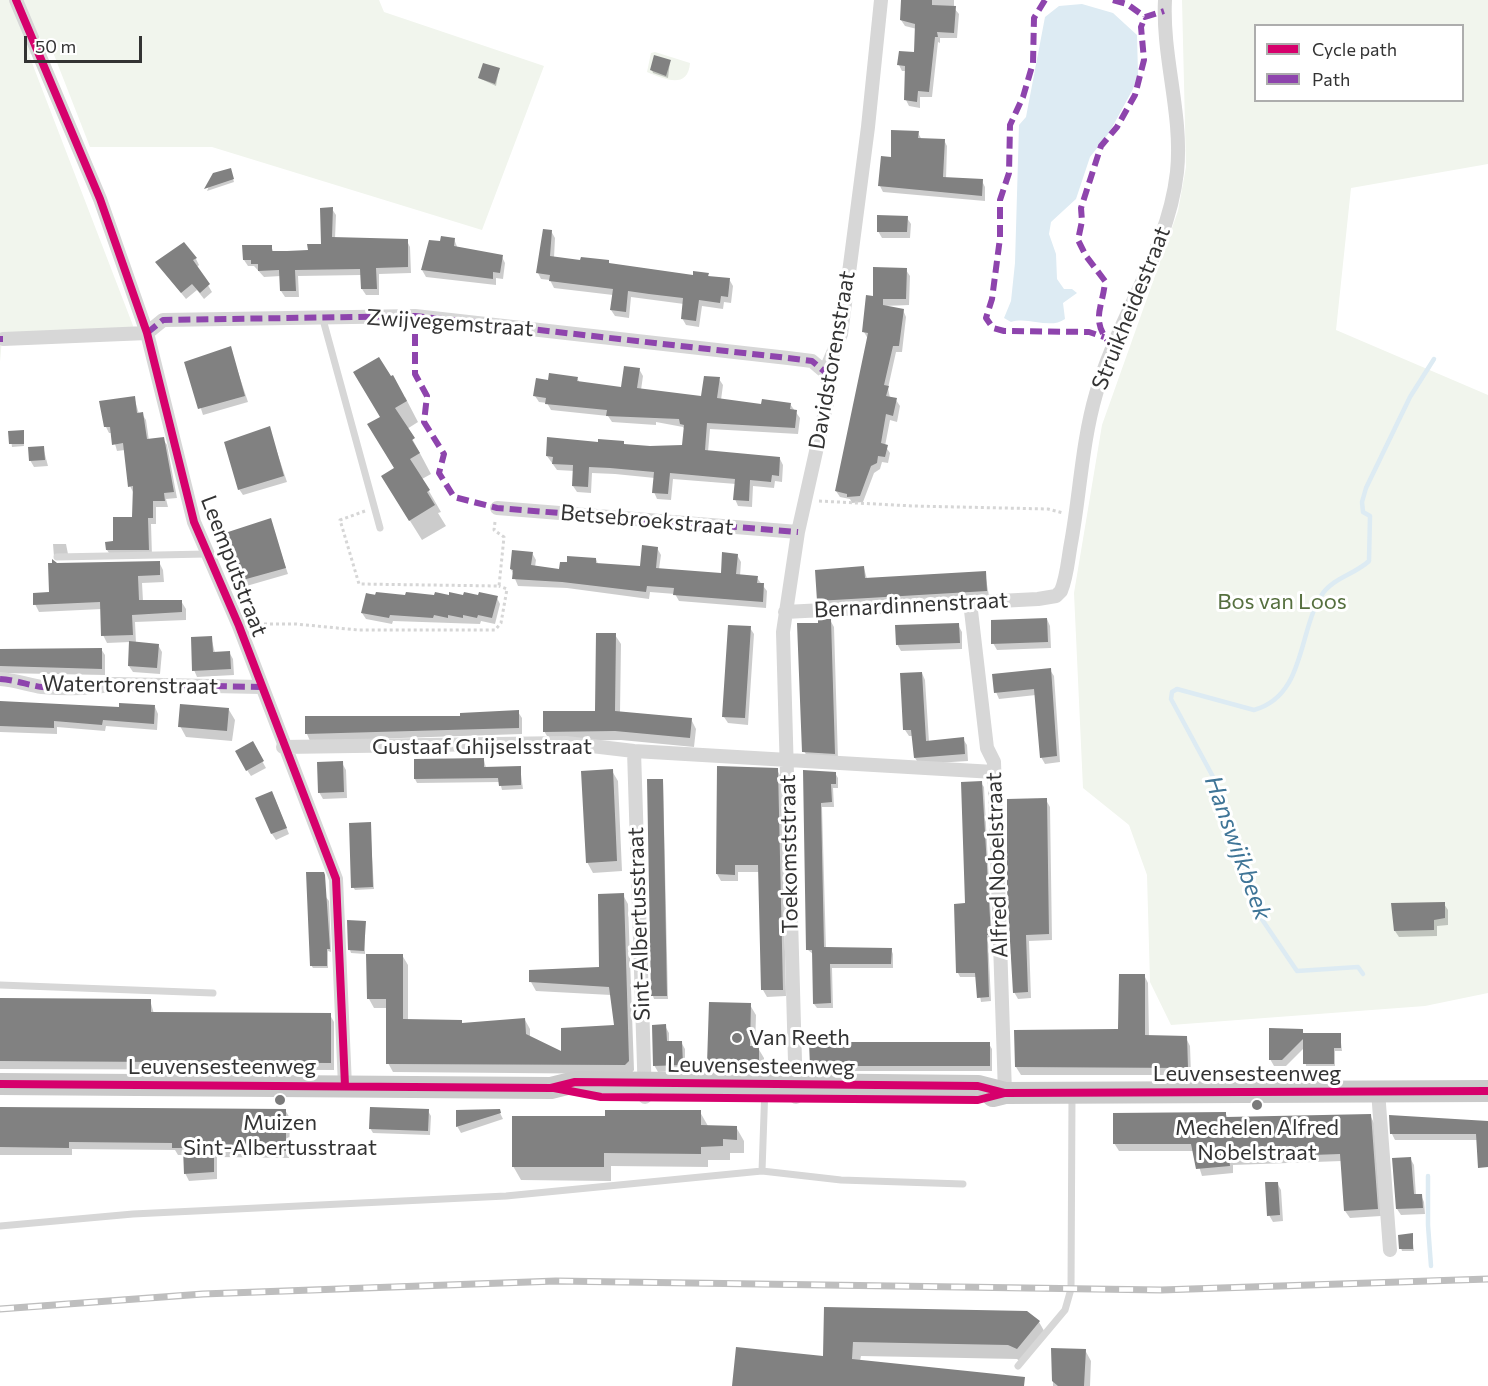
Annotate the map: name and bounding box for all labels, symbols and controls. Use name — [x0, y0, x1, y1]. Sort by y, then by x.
scale bar — [27, 24, 146, 62]
legend — [1254, 24, 1464, 102]
text: 50 m — [35, 35, 76, 57]
text: Cycle path — [1312, 38, 1397, 60]
text: Path — [1312, 68, 1350, 90]
street label: Struikheidestraat — [1086, 222, 1176, 394]
street label: Davidstorenstraat — [803, 268, 861, 452]
street label: Zwijvegemstraat — [366, 304, 534, 342]
street label: Leemputstraat — [195, 492, 273, 640]
street label: Betsebroekstraat — [559, 499, 735, 541]
street label: Bernardinnenstraat — [813, 587, 1009, 623]
park label: Bos van Loos — [1217, 589, 1347, 615]
street label: Watertorenstraat — [42, 670, 218, 700]
street label: Gustaaf Ghijselsstraat — [372, 734, 592, 760]
street label: Alfred Nobelstraat — [981, 772, 1013, 958]
water label: Hanswijkbeek — [1199, 772, 1277, 924]
street label: Toekomststraat — [774, 774, 804, 934]
street label: Sint-Albertusstraat — [622, 827, 656, 1021]
place label: Van Reeth — [749, 1025, 850, 1051]
marker: Van Reeth — [730, 1031, 744, 1045]
street label: Leuvensesteenweg — [667, 1051, 855, 1081]
street label: Leuvensesteenweg — [128, 1054, 316, 1080]
street label: Leuvensesteenweg — [1153, 1061, 1341, 1087]
marker: Muizen Sint-Albertusstraat — [273, 1093, 287, 1107]
marker: Mechelen Alfred Nobelstraat — [1250, 1098, 1264, 1112]
place label: Muizen Sint-Albertusstraat — [183, 1110, 377, 1162]
place label: Mechelen Alfred Nobelstraat — [1175, 1115, 1339, 1166]

